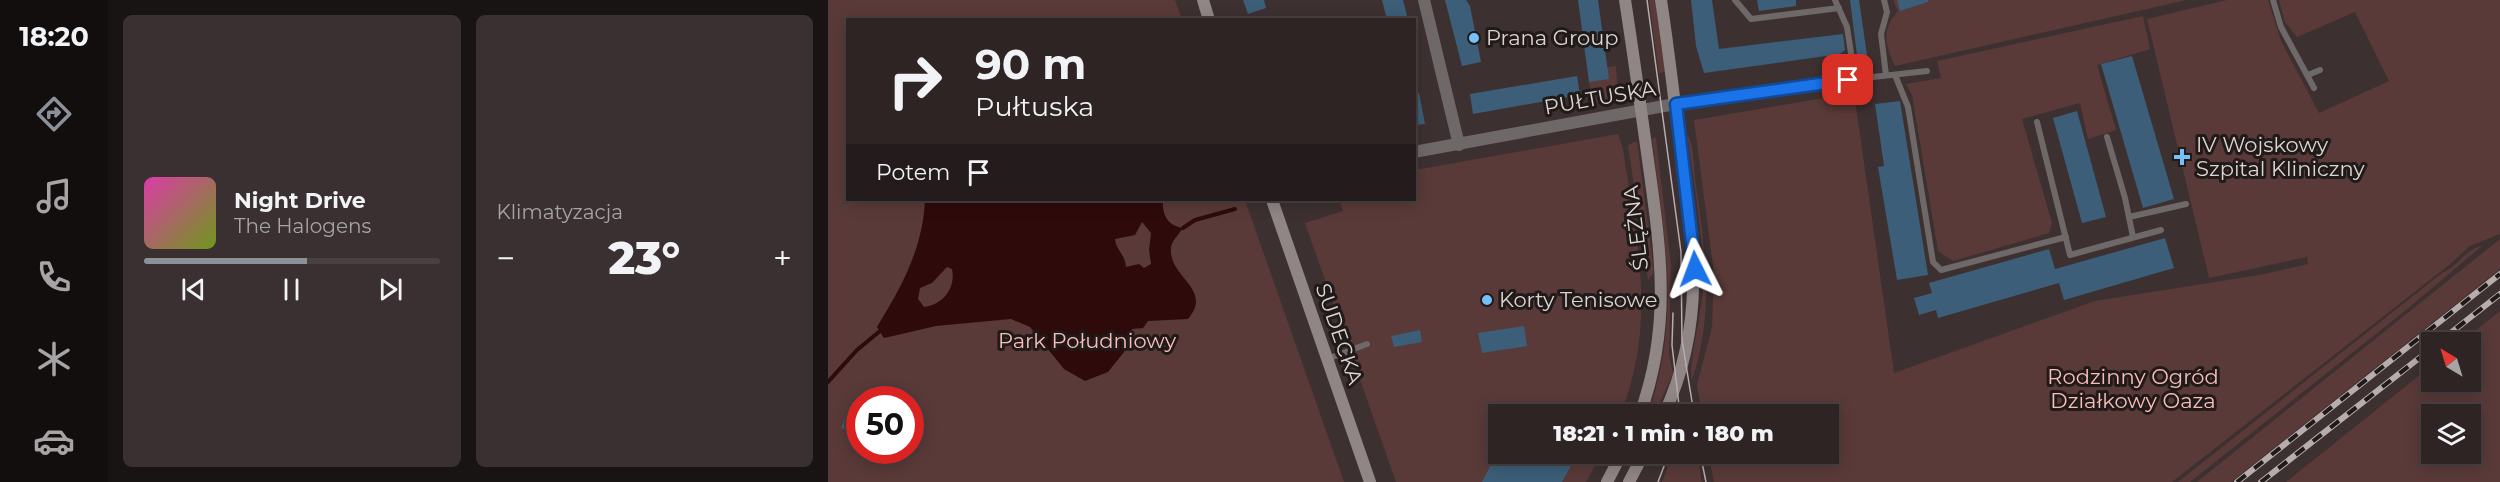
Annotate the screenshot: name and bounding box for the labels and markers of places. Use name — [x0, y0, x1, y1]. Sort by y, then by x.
place label: Prana Group — [1486, 25, 1619, 50]
marker: Prana Group — [1467, 31, 1481, 45]
pin — [1822, 54, 1873, 105]
place label: IV Wojskowy Szpital Kliniczny — [2196, 132, 2365, 181]
marker: IV Wojskowy Szpital Kliniczny — [2173, 148, 2191, 166]
place label: Korty Tenisowe — [1499, 287, 1657, 312]
marker: Korty Tenisowe — [1480, 293, 1494, 307]

